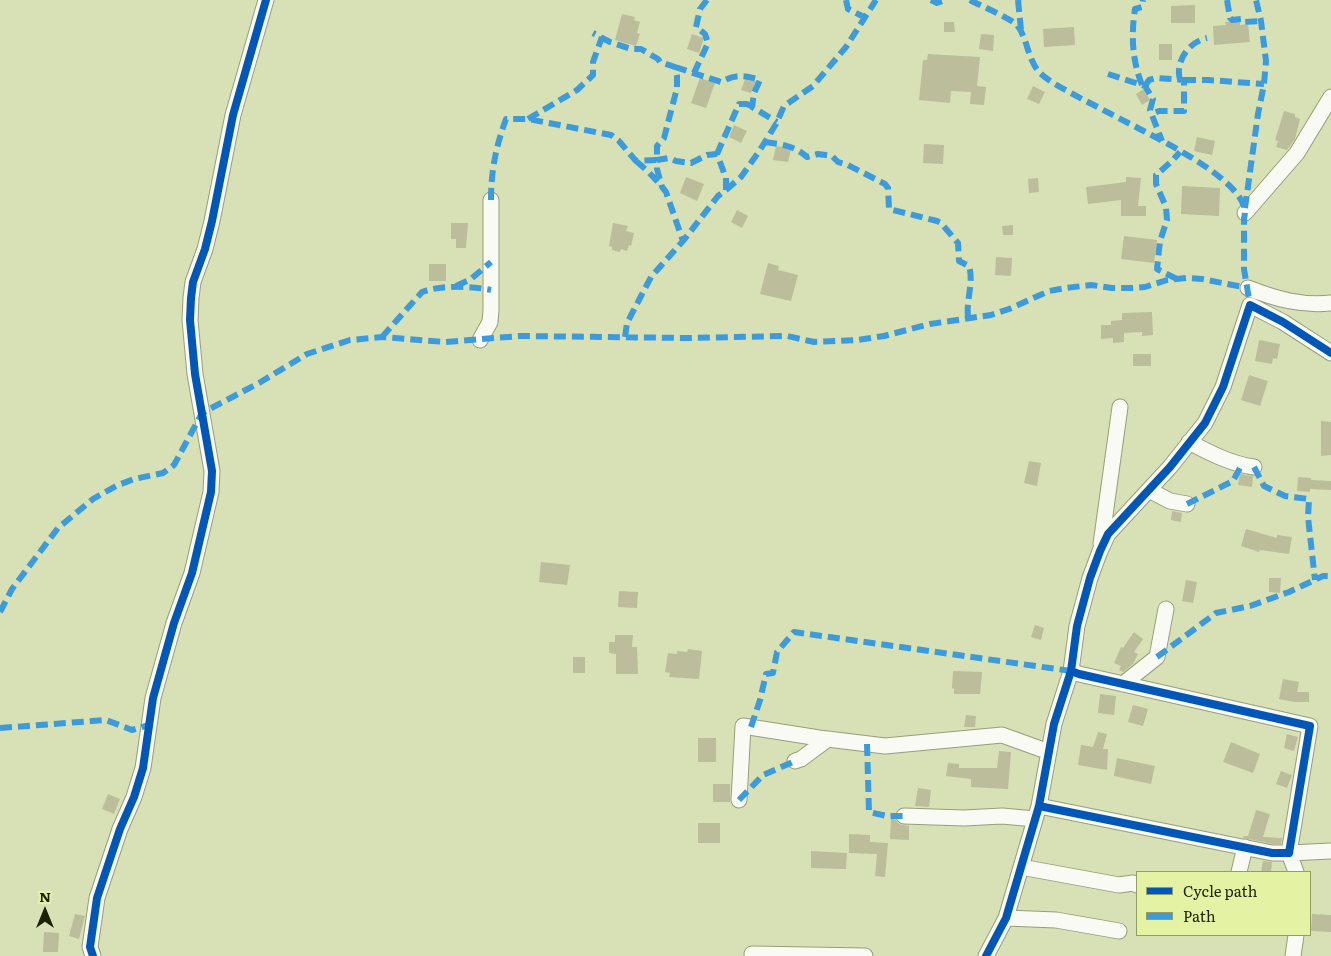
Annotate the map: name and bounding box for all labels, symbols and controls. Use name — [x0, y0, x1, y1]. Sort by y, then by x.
legend — [1136, 871, 1311, 936]
text: Cycle path — [1183, 879, 1257, 902]
north arrow — [20, 886, 70, 936]
text: N — [39, 886, 51, 906]
text: Path — [1183, 904, 1216, 927]

